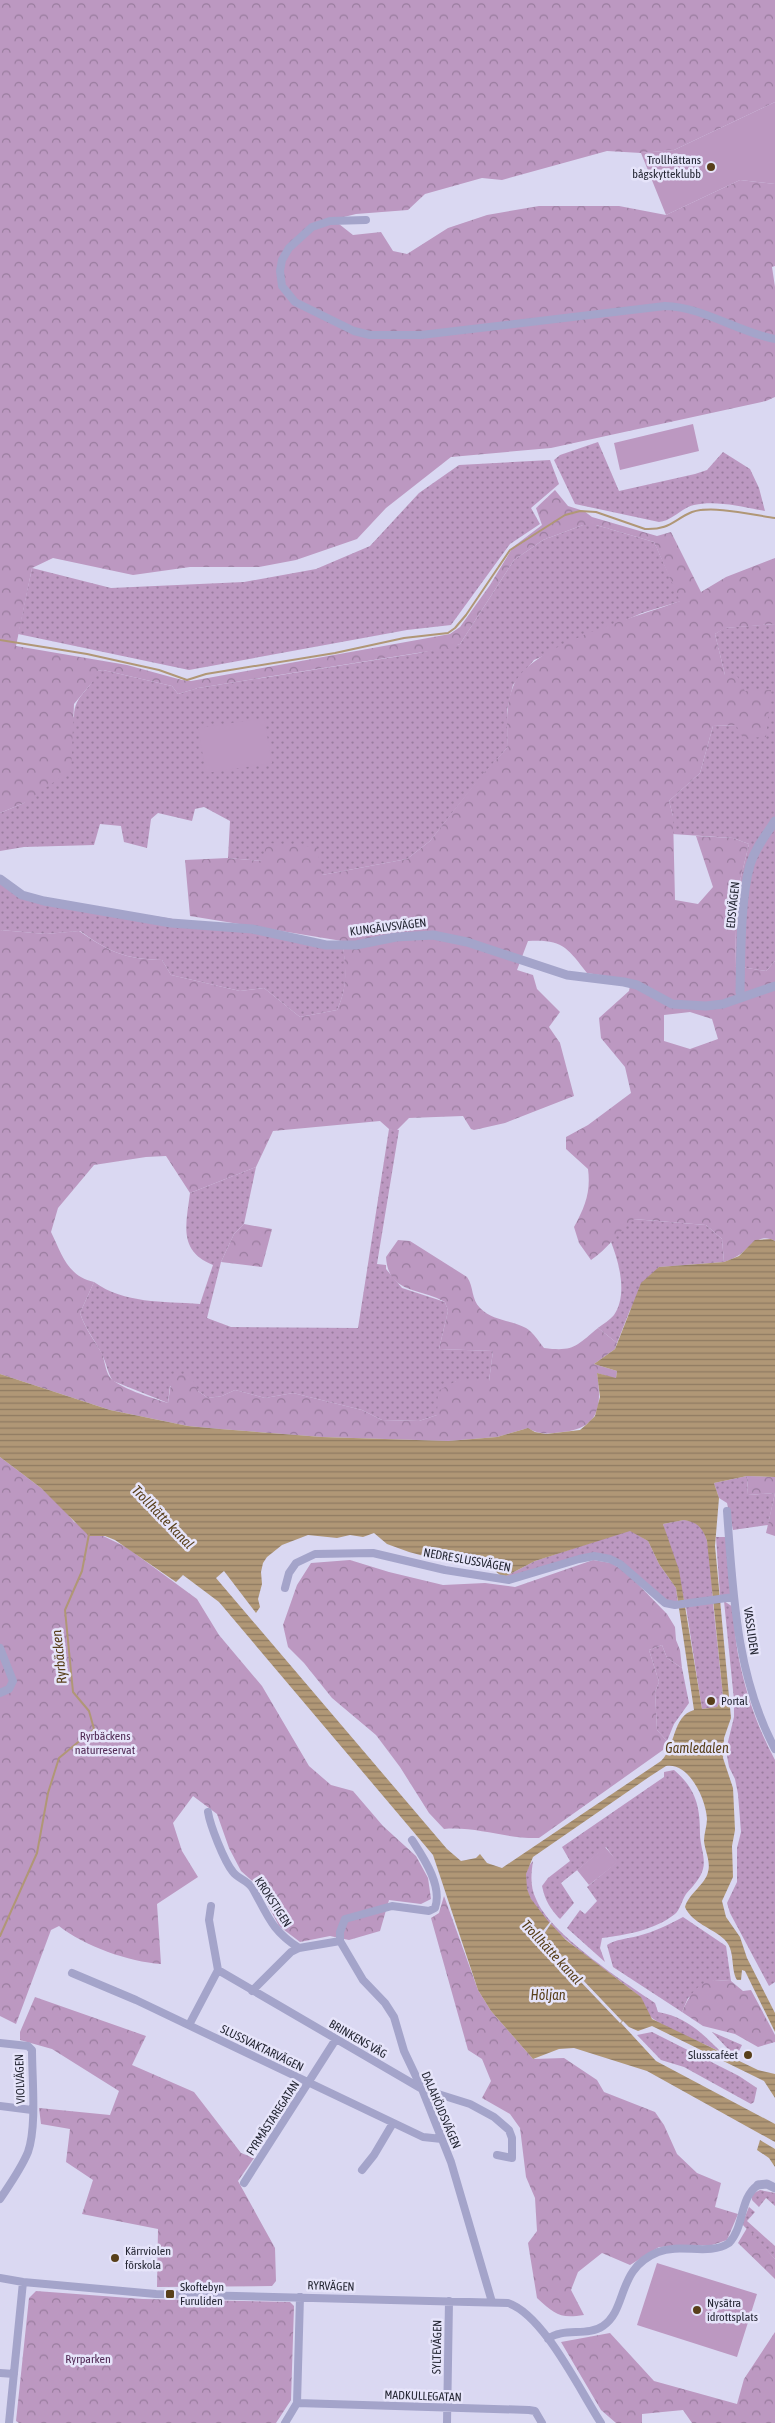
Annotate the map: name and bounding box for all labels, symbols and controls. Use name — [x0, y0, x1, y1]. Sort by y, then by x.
place label: Trollhättans bågskytteklubb — [632, 153, 701, 181]
marker: Trollhättans bågskytteklubb — [705, 161, 717, 173]
street label: EDSVÄGEN — [724, 881, 742, 929]
street label: KUNGÄLVSVÄGEN — [349, 915, 427, 939]
water label: Trollhätte kanal — [129, 1482, 197, 1552]
street label: NEDRE SLUSSVÄGEN — [422, 1545, 512, 1575]
street label: VASSLIDEN — [741, 1606, 761, 1656]
water label: Ryrbäcken — [48, 1629, 70, 1685]
place label: Portal — [721, 1694, 749, 1708]
marker: Portal — [705, 1695, 717, 1707]
park label: Ryrbäckens naturreservat — [75, 1729, 136, 1757]
water label: Gamledalen — [665, 1740, 729, 1756]
street label: KROKSTIGEN — [252, 1874, 294, 1930]
water label: Trollhätte kanal — [518, 1917, 586, 1988]
water label: Höljan — [531, 1987, 566, 2003]
street label: BRINKENS VÄG — [327, 2017, 389, 2061]
street label: SLUSSVAKTARVÄGEN — [218, 2022, 306, 2074]
place label: Slusscaféet — [688, 2048, 739, 2062]
marker: Slusscaféet — [742, 2049, 754, 2061]
street label: VIOLVÄGEN — [12, 2054, 28, 2104]
street label: DALAHÖJDSVÄGEN — [418, 2069, 464, 2151]
street label: FYRMÄSTAREGATAN — [244, 2078, 302, 2158]
place label: Kärrviolen förskola — [125, 2244, 171, 2272]
marker: Kärrviolen förskola — [109, 2252, 121, 2264]
street label: RYRVÄGEN — [307, 2278, 355, 2294]
place label: Skoftebyn Furuliden — [180, 2280, 224, 2308]
marker: Skoftebyn Furuliden — [164, 2288, 176, 2300]
place label: Nysätra idrottsplats — [707, 2296, 758, 2324]
marker: Nysätra idrottsplats — [691, 2304, 703, 2316]
street label: SYLTEVÄGEN — [430, 2320, 444, 2374]
park label: Ryrparken — [65, 2352, 111, 2366]
street label: MADKULLEGATAN — [384, 2388, 462, 2404]

